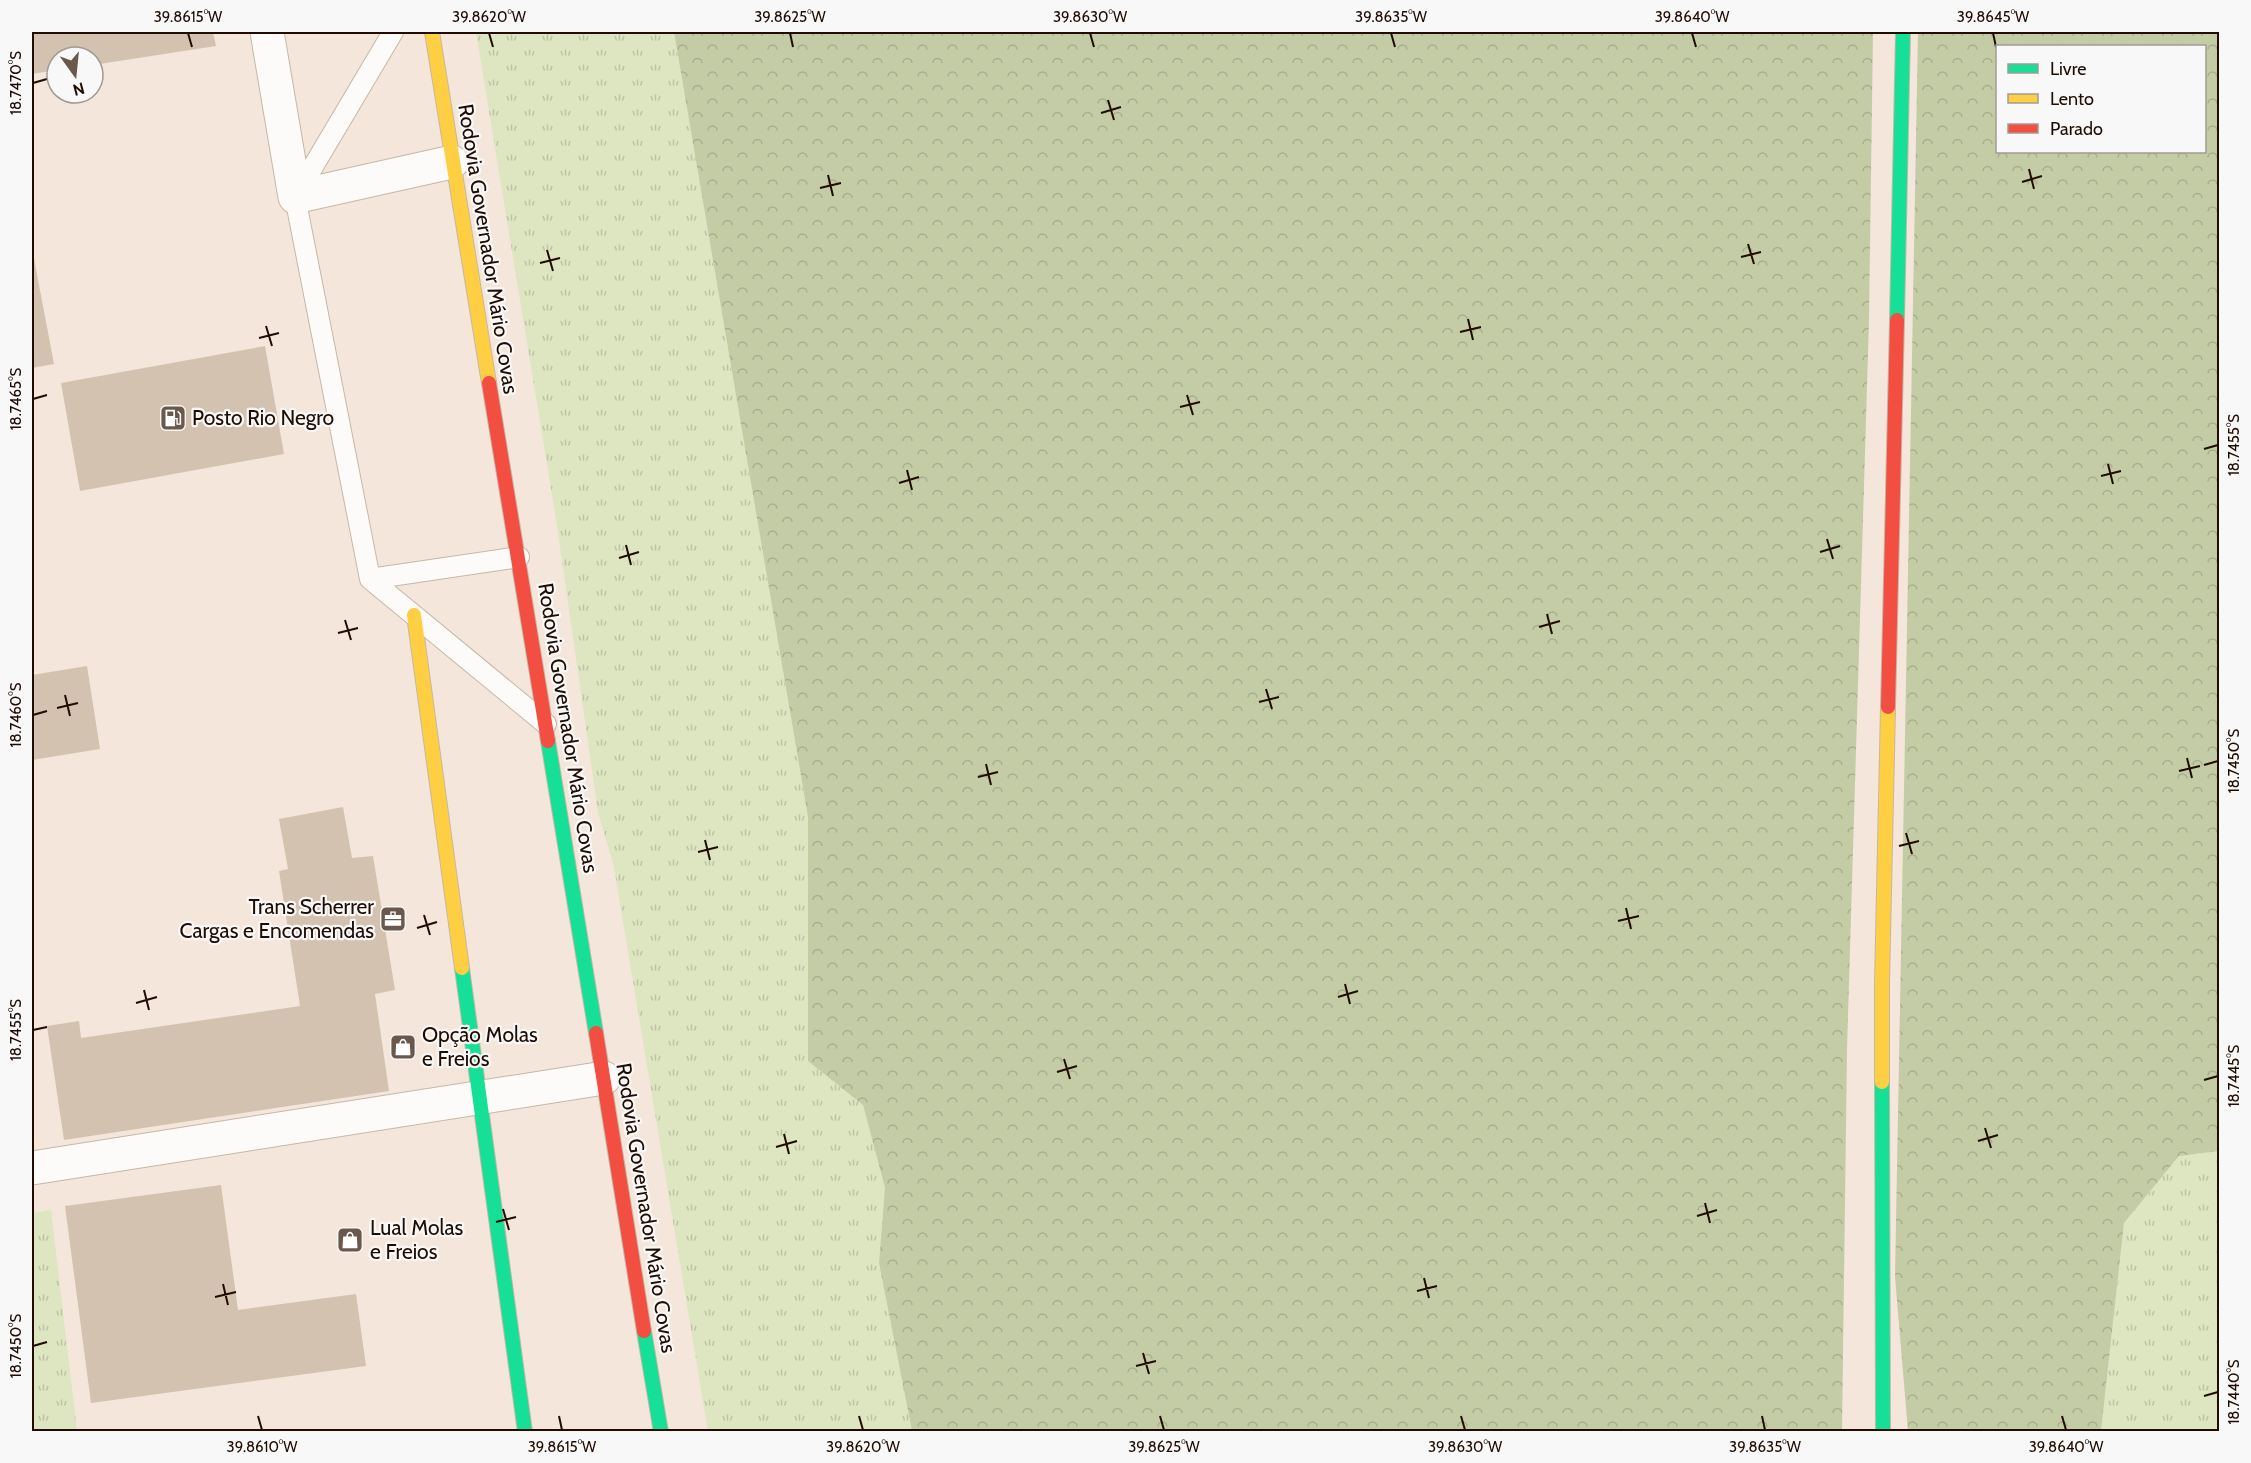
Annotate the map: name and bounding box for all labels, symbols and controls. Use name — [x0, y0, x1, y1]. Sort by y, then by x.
text: 39.8615°W — [154, 8, 223, 26]
text: 39.8620°W — [452, 8, 527, 26]
text: 39.8625°W — [754, 8, 827, 26]
text: 39.8630°W — [1053, 8, 1128, 26]
text: 39.8635°W — [1355, 8, 1428, 26]
text: 39.8640°W — [1655, 8, 1730, 26]
text: 39.8645°W — [1957, 8, 2030, 26]
north arrow — [45, 45, 105, 105]
legend — [1996, 45, 2206, 153]
text: 18.7470°S — [7, 51, 25, 115]
text: Livre — [2050, 58, 2086, 80]
text: N — [71, 78, 87, 100]
text: Lento — [2050, 88, 2094, 110]
street label: Rodovia Governador Mário Covas — [453, 102, 524, 396]
text: Parado — [2050, 118, 2103, 140]
text: 18.7465°S — [7, 367, 25, 430]
fuel station icon: Posto Rio Negro — [158, 403, 188, 433]
place label: Posto Rio Negro — [192, 405, 334, 430]
text: 18.7455°S — [2225, 414, 2243, 476]
street label: Rodovia Governador Mário Covas — [533, 581, 604, 875]
text: 18.7460°S — [7, 682, 25, 747]
text: 18.7450°S — [2225, 729, 2243, 793]
place label: Trans Scherrer Cargas e Encomendas — [180, 894, 374, 943]
office icon: Trans Scherrer Cargas e Encomendas — [378, 904, 408, 934]
text: 18.7455°S — [7, 999, 25, 1061]
place label: Opção Molas e Freios — [422, 1022, 538, 1071]
shop icon: Opção Molas e Freios — [388, 1032, 418, 1062]
text: 18.7445°S — [2225, 1044, 2243, 1107]
street label: Rodovia Governador Mário Covas — [611, 1061, 682, 1355]
place label: Lual Molas e Freios — [370, 1215, 464, 1264]
shop icon: Lual Molas e Freios — [335, 1225, 365, 1255]
text: 18.7450°S — [7, 1314, 25, 1378]
text: 18.7440°S — [2225, 1359, 2243, 1425]
text: 39.8610°W — [227, 1438, 298, 1456]
text: 39.8615°W — [528, 1438, 597, 1456]
text: 39.8620°W — [826, 1438, 901, 1456]
text: 39.8625°W — [1128, 1438, 1201, 1456]
text: 39.8630°W — [1428, 1438, 1503, 1456]
text: 39.8635°W — [1729, 1438, 1802, 1456]
text: 39.8640°W — [2029, 1438, 2104, 1456]

